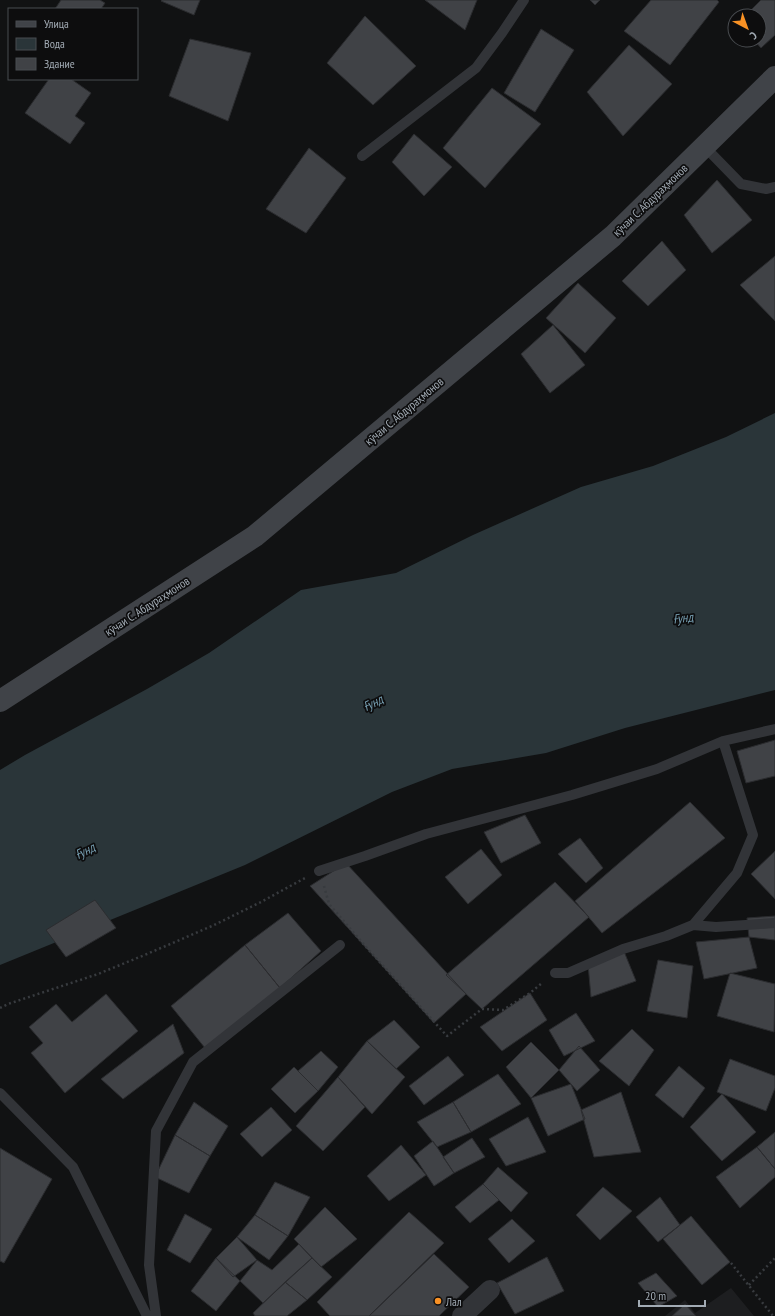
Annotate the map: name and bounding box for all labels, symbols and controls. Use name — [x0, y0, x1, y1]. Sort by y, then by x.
legend — [8, 8, 138, 80]
north arrow — [727, 8, 767, 48]
text: Улица — [44, 16, 69, 31]
text: С — [747, 29, 760, 42]
text: Вода — [44, 36, 65, 51]
text: Здание — [44, 56, 75, 71]
street label: кӯчаи С. Абдураҳмонов — [610, 160, 691, 239]
street label: кӯчаи С. Абдураҳмонов — [362, 374, 446, 448]
street label: кӯчаи С. Абдураҳмонов — [102, 573, 192, 639]
water label: Ғунд — [672, 608, 695, 628]
water label: Ғунд — [360, 690, 387, 715]
water label: Ғунд — [72, 838, 99, 863]
scale bar — [639, 1282, 705, 1308]
text: 20 m — [645, 1288, 666, 1303]
place label: Лал — [445, 1294, 462, 1309]
marker: Лал — [433, 1296, 443, 1306]

